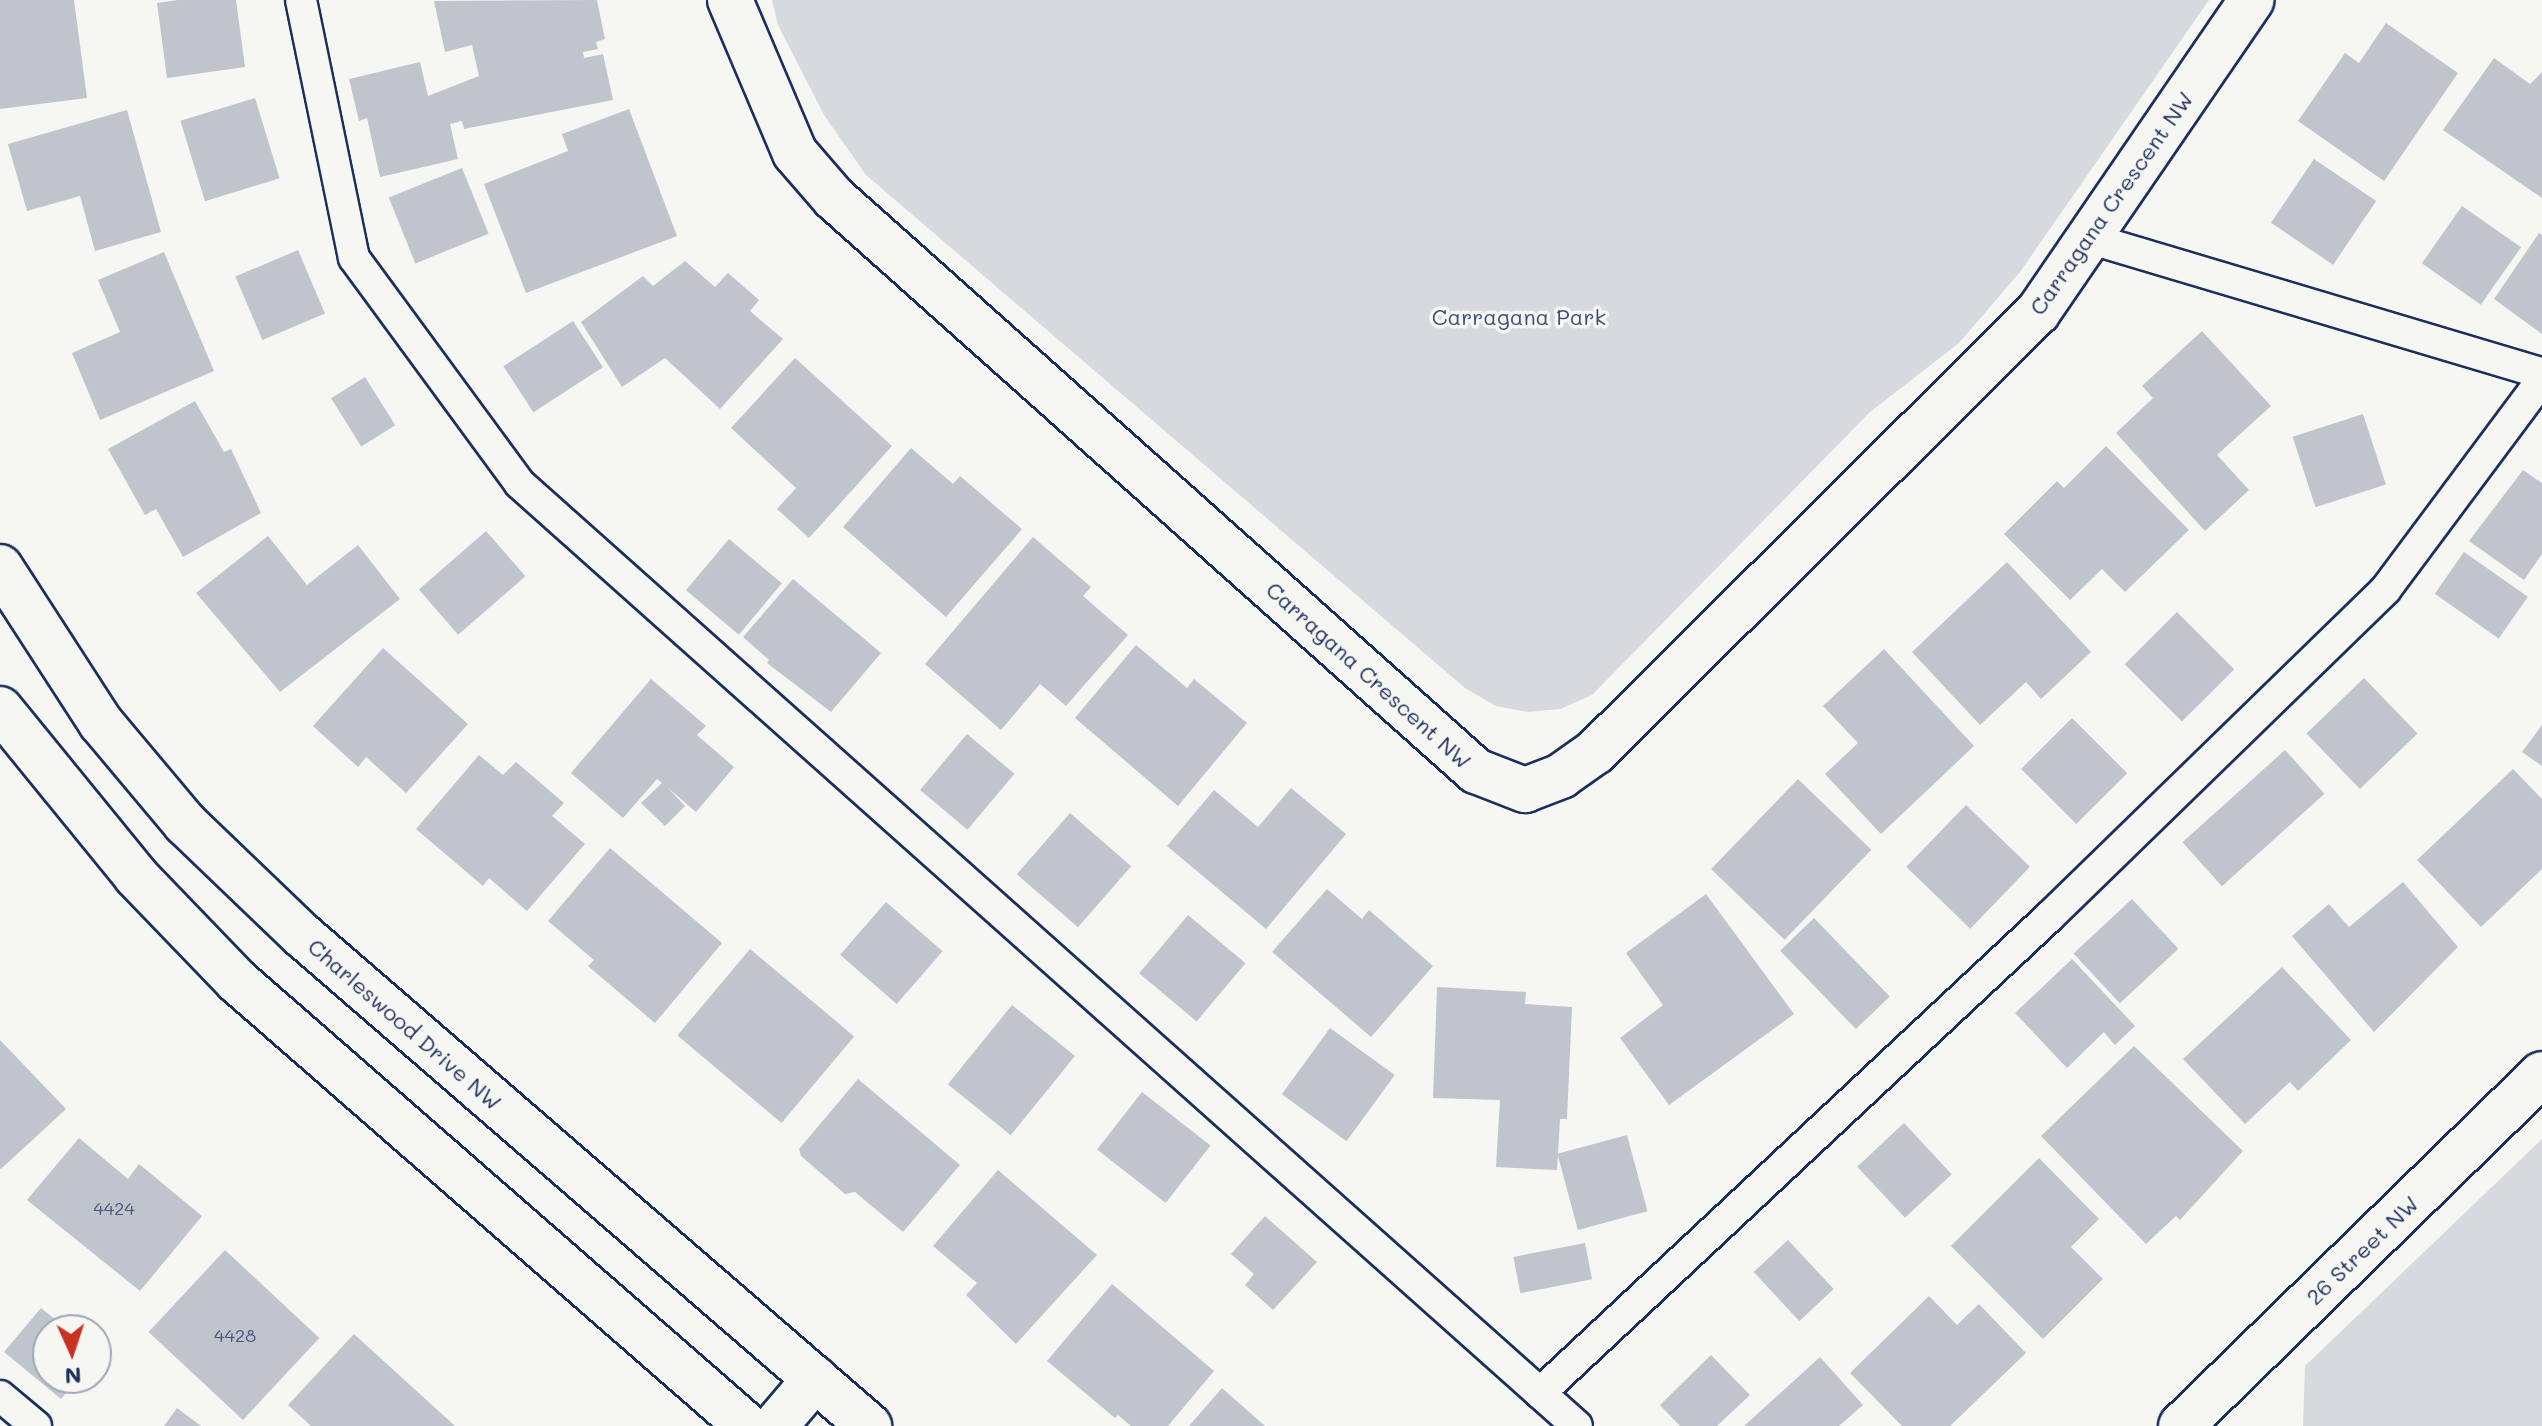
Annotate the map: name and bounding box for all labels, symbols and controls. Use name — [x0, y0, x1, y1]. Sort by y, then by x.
street label: Carragana Crescent NW — [2024, 86, 2198, 320]
park label: Carragana Park — [1432, 304, 1606, 330]
street label: Carragana Crescent NW — [1261, 576, 1477, 774]
street label: Charleswood Drive NW — [303, 933, 507, 1115]
street label: 26 Street NW — [2301, 1190, 2423, 1310]
house number: 4424 — [93, 1197, 135, 1219]
north arrow — [32, 1314, 112, 1394]
house number: 4428 — [214, 1324, 256, 1346]
text: N — [64, 1362, 82, 1391]

